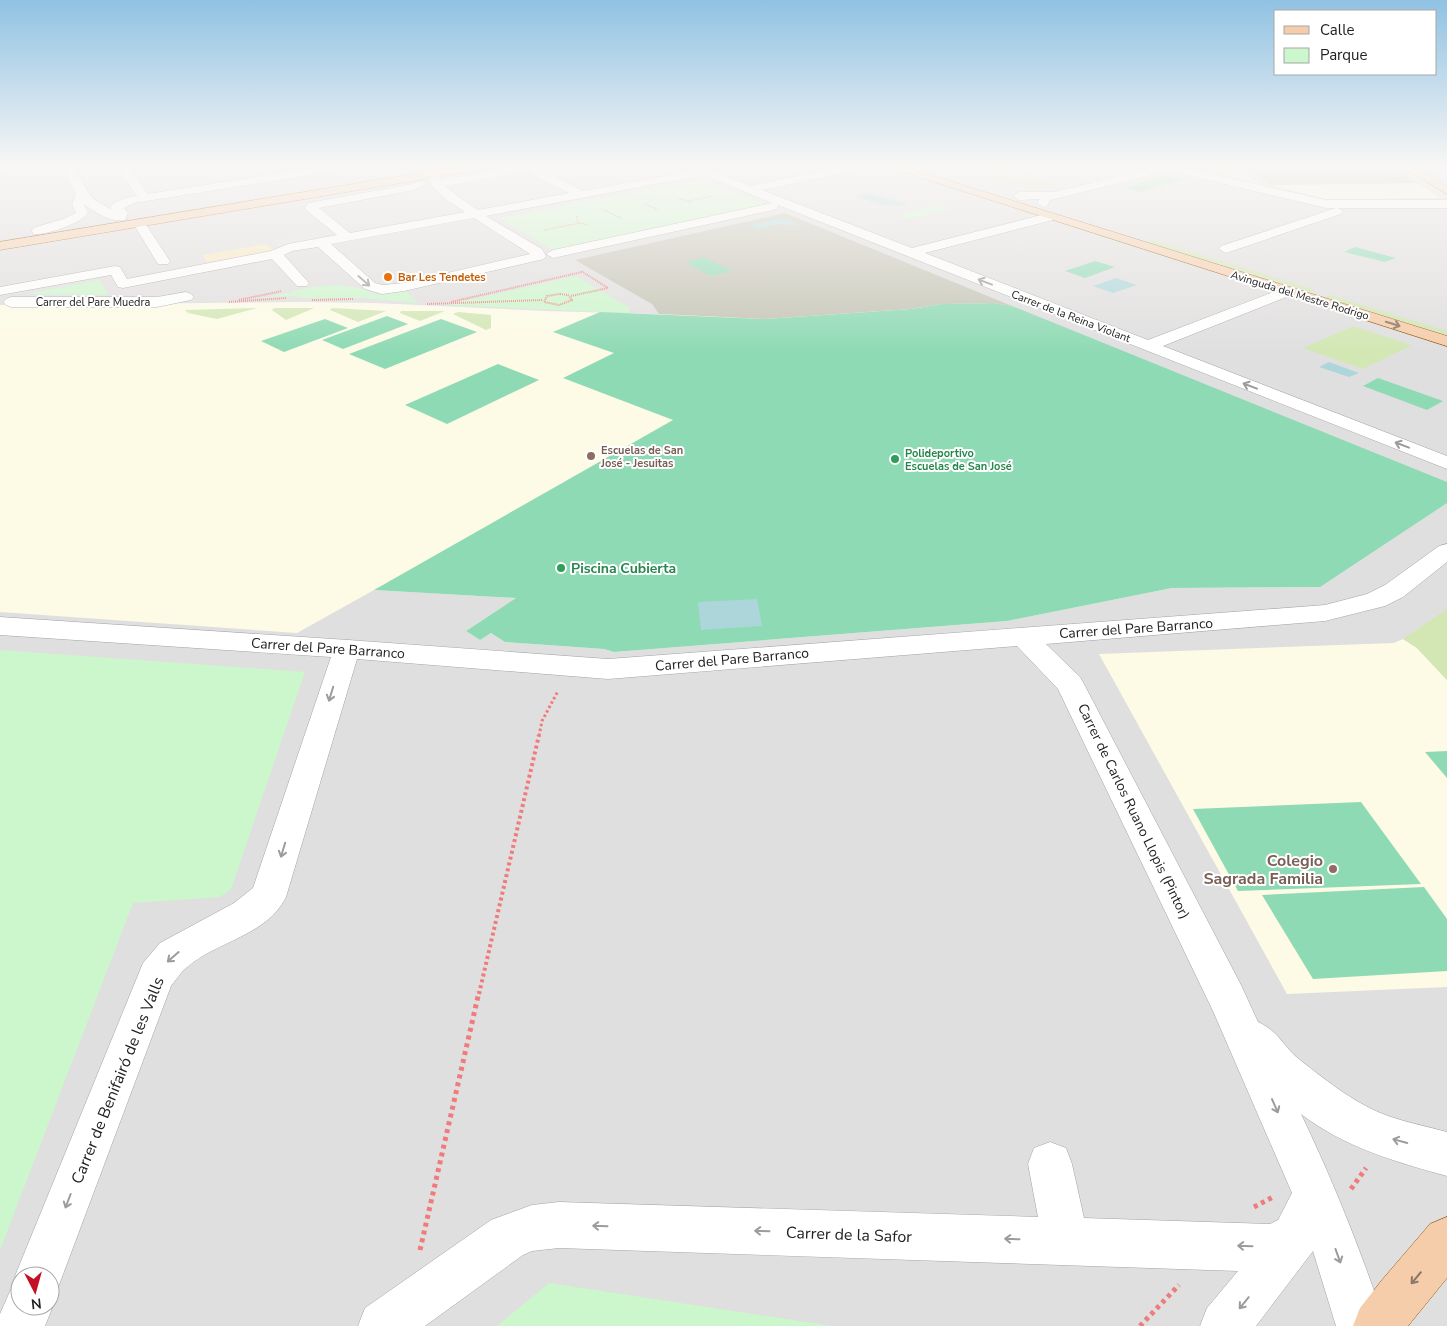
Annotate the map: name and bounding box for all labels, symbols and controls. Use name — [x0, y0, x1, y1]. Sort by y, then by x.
legend — [1274, 10, 1437, 75]
text: Calle — [1320, 20, 1355, 40]
text: Parque — [1320, 45, 1368, 65]
street label: Avinguda del Mestre Rodrigo — [1229, 267, 1371, 324]
place label: Bar Les Tendetes — [398, 270, 486, 285]
marker: Bar Les Tendetes — [382, 271, 394, 283]
one-way arrow — [357, 275, 370, 286]
one-way arrow — [978, 277, 993, 287]
street label: Carrer de la Reina Violant — [1009, 287, 1133, 346]
street label: Carrer del Pare Muedra — [36, 295, 150, 310]
one-way arrow — [1385, 320, 1401, 330]
one-way arrow — [1243, 381, 1258, 390]
one-way arrow — [1394, 440, 1409, 449]
place label: Escuelas de San José - Jesuitas — [600, 443, 683, 471]
place label: Polideportivo Escuelas de San José — [905, 446, 1012, 474]
marker: Escuelas de San José - Jesuitas — [585, 450, 597, 462]
marker: Polideportivo Escuelas de San José — [889, 453, 901, 465]
place label: Piscina Cubierta — [571, 559, 676, 578]
marker: Piscina Cubierta — [555, 562, 567, 574]
street label: Carrer del Pare Barranco — [1058, 614, 1214, 643]
street label: Carrer del Pare Barranco — [250, 634, 406, 663]
street label: Carrer del Pare Barranco — [654, 643, 810, 676]
one-way arrow — [326, 686, 335, 702]
street label: Carrer de Carlos Ruano Llopis (Pintor) — [1073, 700, 1194, 922]
one-way arrow — [277, 841, 287, 857]
place label: Colegio Sagrada Familia — [1203, 850, 1323, 890]
marker: Colegio Sagrada Familia — [1327, 863, 1339, 875]
one-way arrow — [167, 951, 180, 962]
street label: Carrer de Benifairó de les Valls — [66, 974, 170, 1187]
one-way arrow — [1271, 1098, 1281, 1113]
one-way arrow — [1392, 1136, 1408, 1145]
one-way arrow — [63, 1193, 73, 1208]
one-way arrow — [592, 1221, 608, 1231]
street label: Carrer de la Safor — [786, 1222, 913, 1248]
one-way arrow — [755, 1226, 771, 1236]
one-way arrow — [1004, 1234, 1020, 1244]
one-way arrow — [1237, 1242, 1253, 1251]
one-way arrow — [1334, 1248, 1343, 1263]
north arrow — [10, 1266, 60, 1316]
one-way arrow — [1410, 1271, 1421, 1284]
text: N — [30, 1293, 43, 1313]
one-way arrow — [1239, 1296, 1250, 1309]

